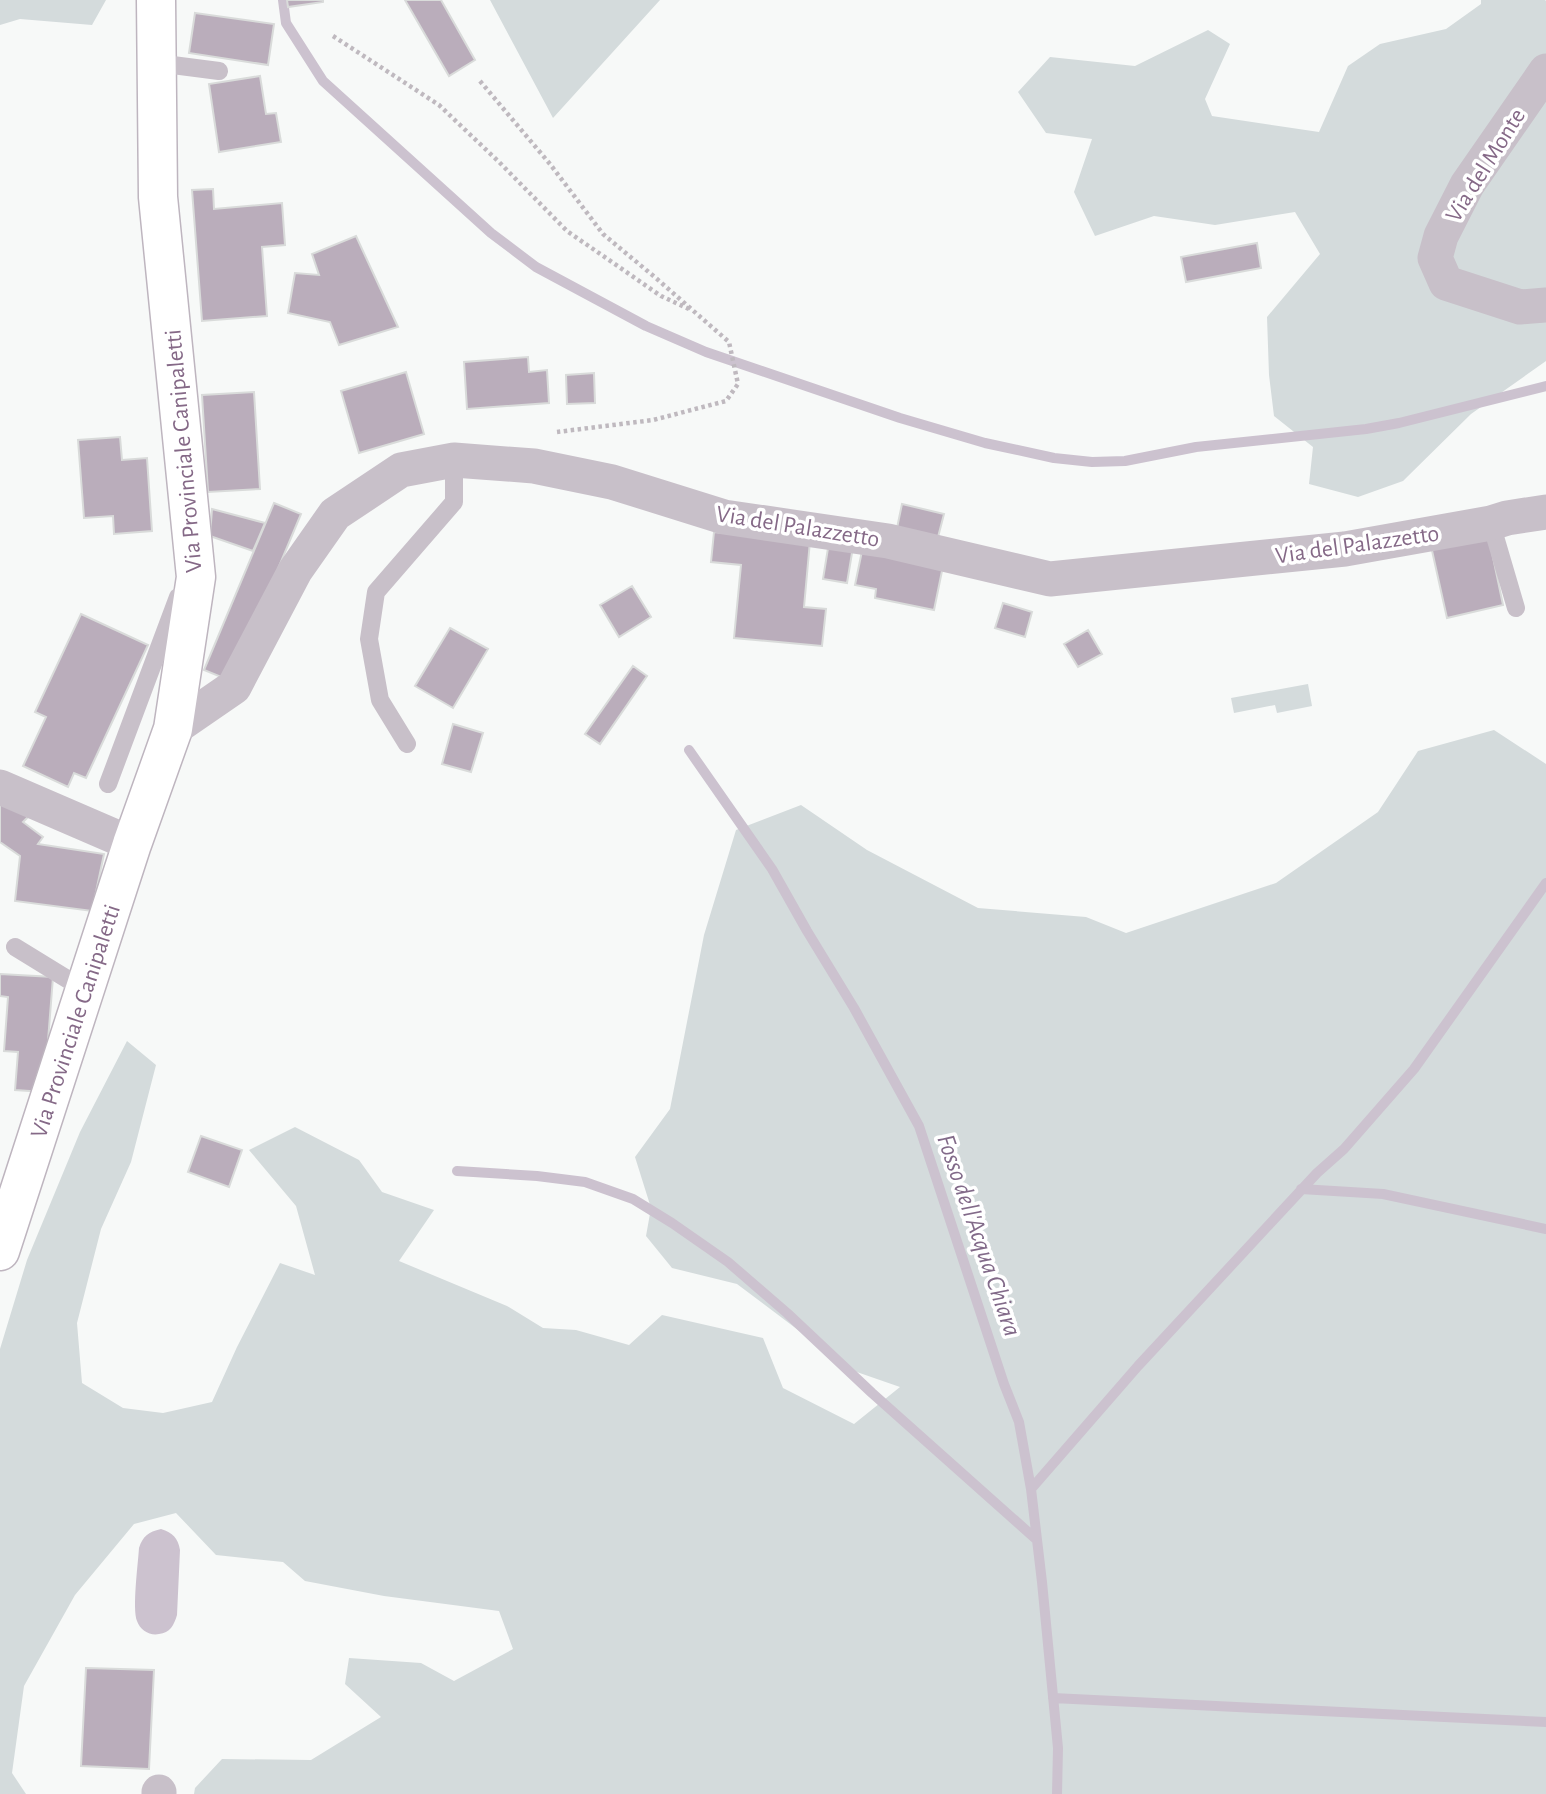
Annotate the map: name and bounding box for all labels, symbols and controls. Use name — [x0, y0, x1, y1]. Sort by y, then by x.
street label: Via del Monte — [1442, 105, 1530, 226]
street label: Via Provinciale Canipaletti — [161, 328, 207, 574]
street label: Via del Palazzetto — [714, 502, 881, 552]
street label: Via del Palazzetto — [1274, 522, 1441, 568]
street label: Via Provinciale Canipaletti — [27, 902, 125, 1141]
water label: Fosso dell'Acqua Chiara — [932, 1131, 1026, 1340]

